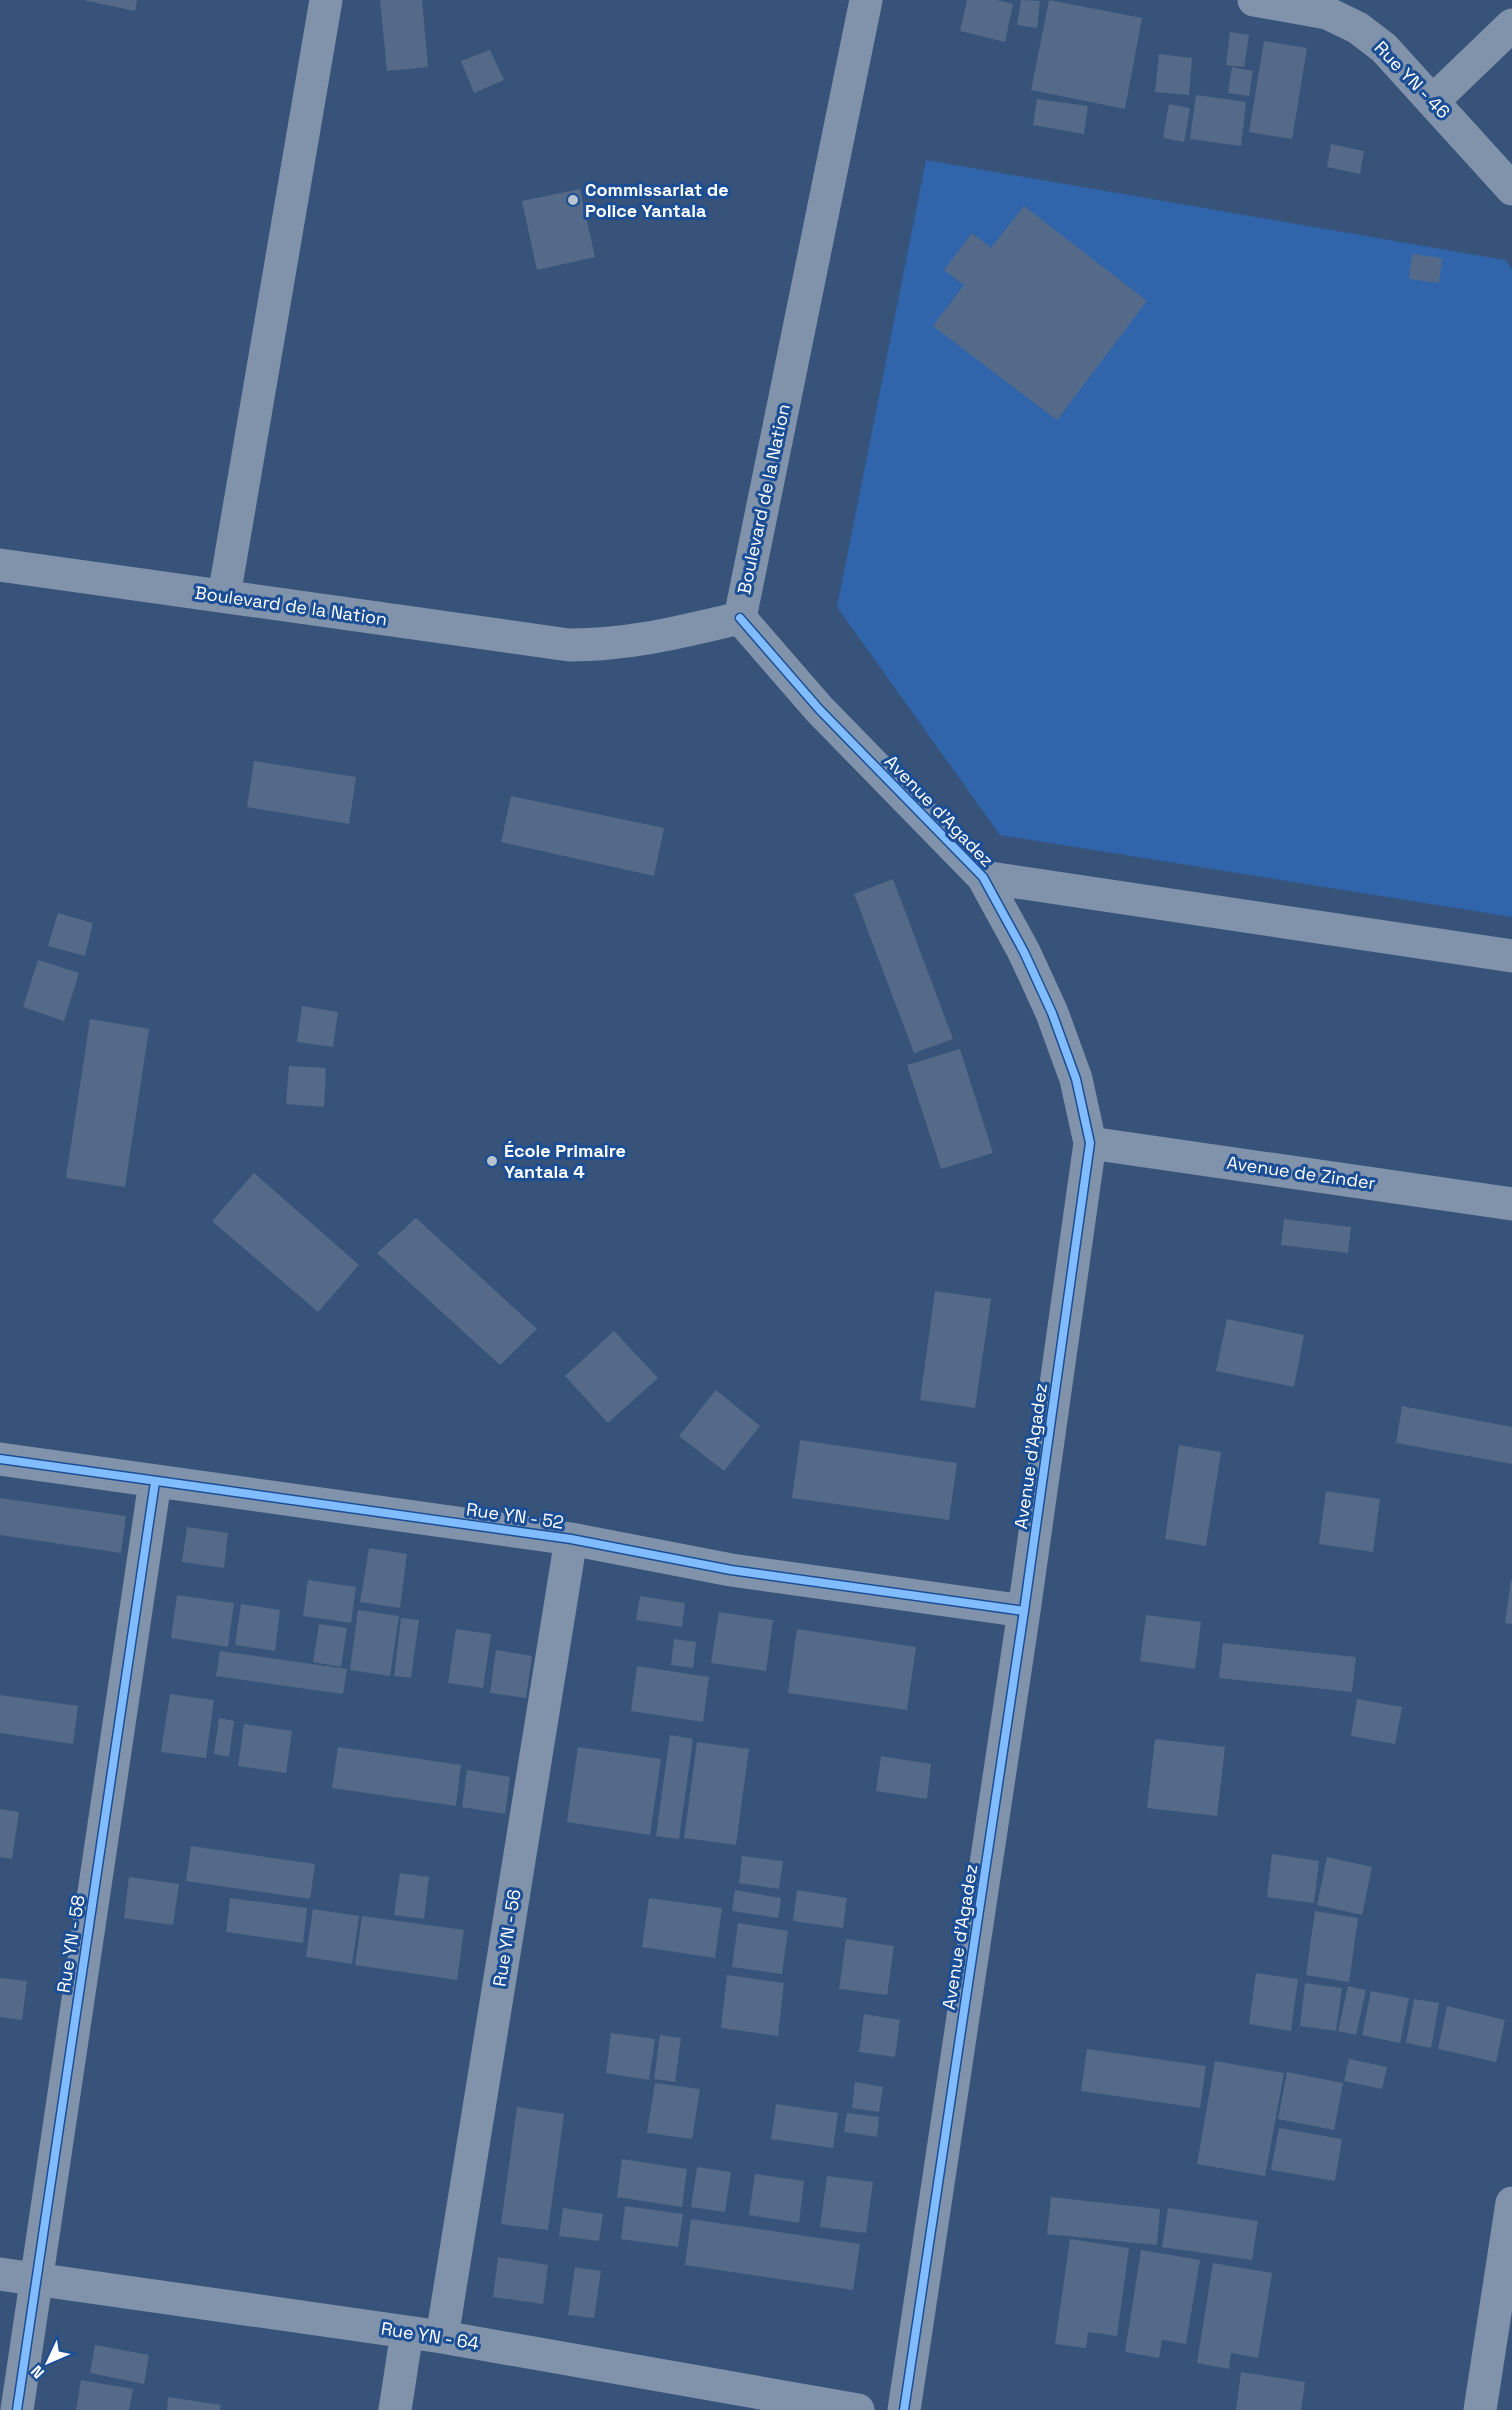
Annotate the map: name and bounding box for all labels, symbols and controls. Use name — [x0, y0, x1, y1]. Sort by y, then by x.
street label: Rue YN - 46 — [1370, 36, 1455, 123]
place label: Commissariat de Police Yantala — [585, 178, 729, 222]
marker: Commissariat de Police Yantala — [566, 193, 580, 207]
street label: Boulevard de la Nation — [732, 402, 795, 596]
street label: Boulevard de la Nation — [193, 581, 389, 630]
street label: Avenue d'Agadez — [880, 750, 999, 872]
place label: École Primaire Yantala 4 — [504, 1139, 626, 1183]
street label: Avenue de Zinder — [1225, 1151, 1377, 1194]
marker: École Primaire Yantala 4 — [485, 1154, 499, 1168]
street label: Avenue d'Agadez — [1009, 1382, 1052, 1530]
street label: Rue YN - 52 — [465, 1497, 565, 1534]
street label: Avenue d'Agadez — [937, 1862, 982, 2011]
street label: Rue YN - 56 — [487, 1887, 526, 1988]
street label: Rue YN - 58 — [51, 1893, 90, 1994]
street label: Rue YN - 64 — [379, 2316, 481, 2355]
north arrow — [18, 2332, 78, 2392]
text: N — [26, 2361, 49, 2383]

